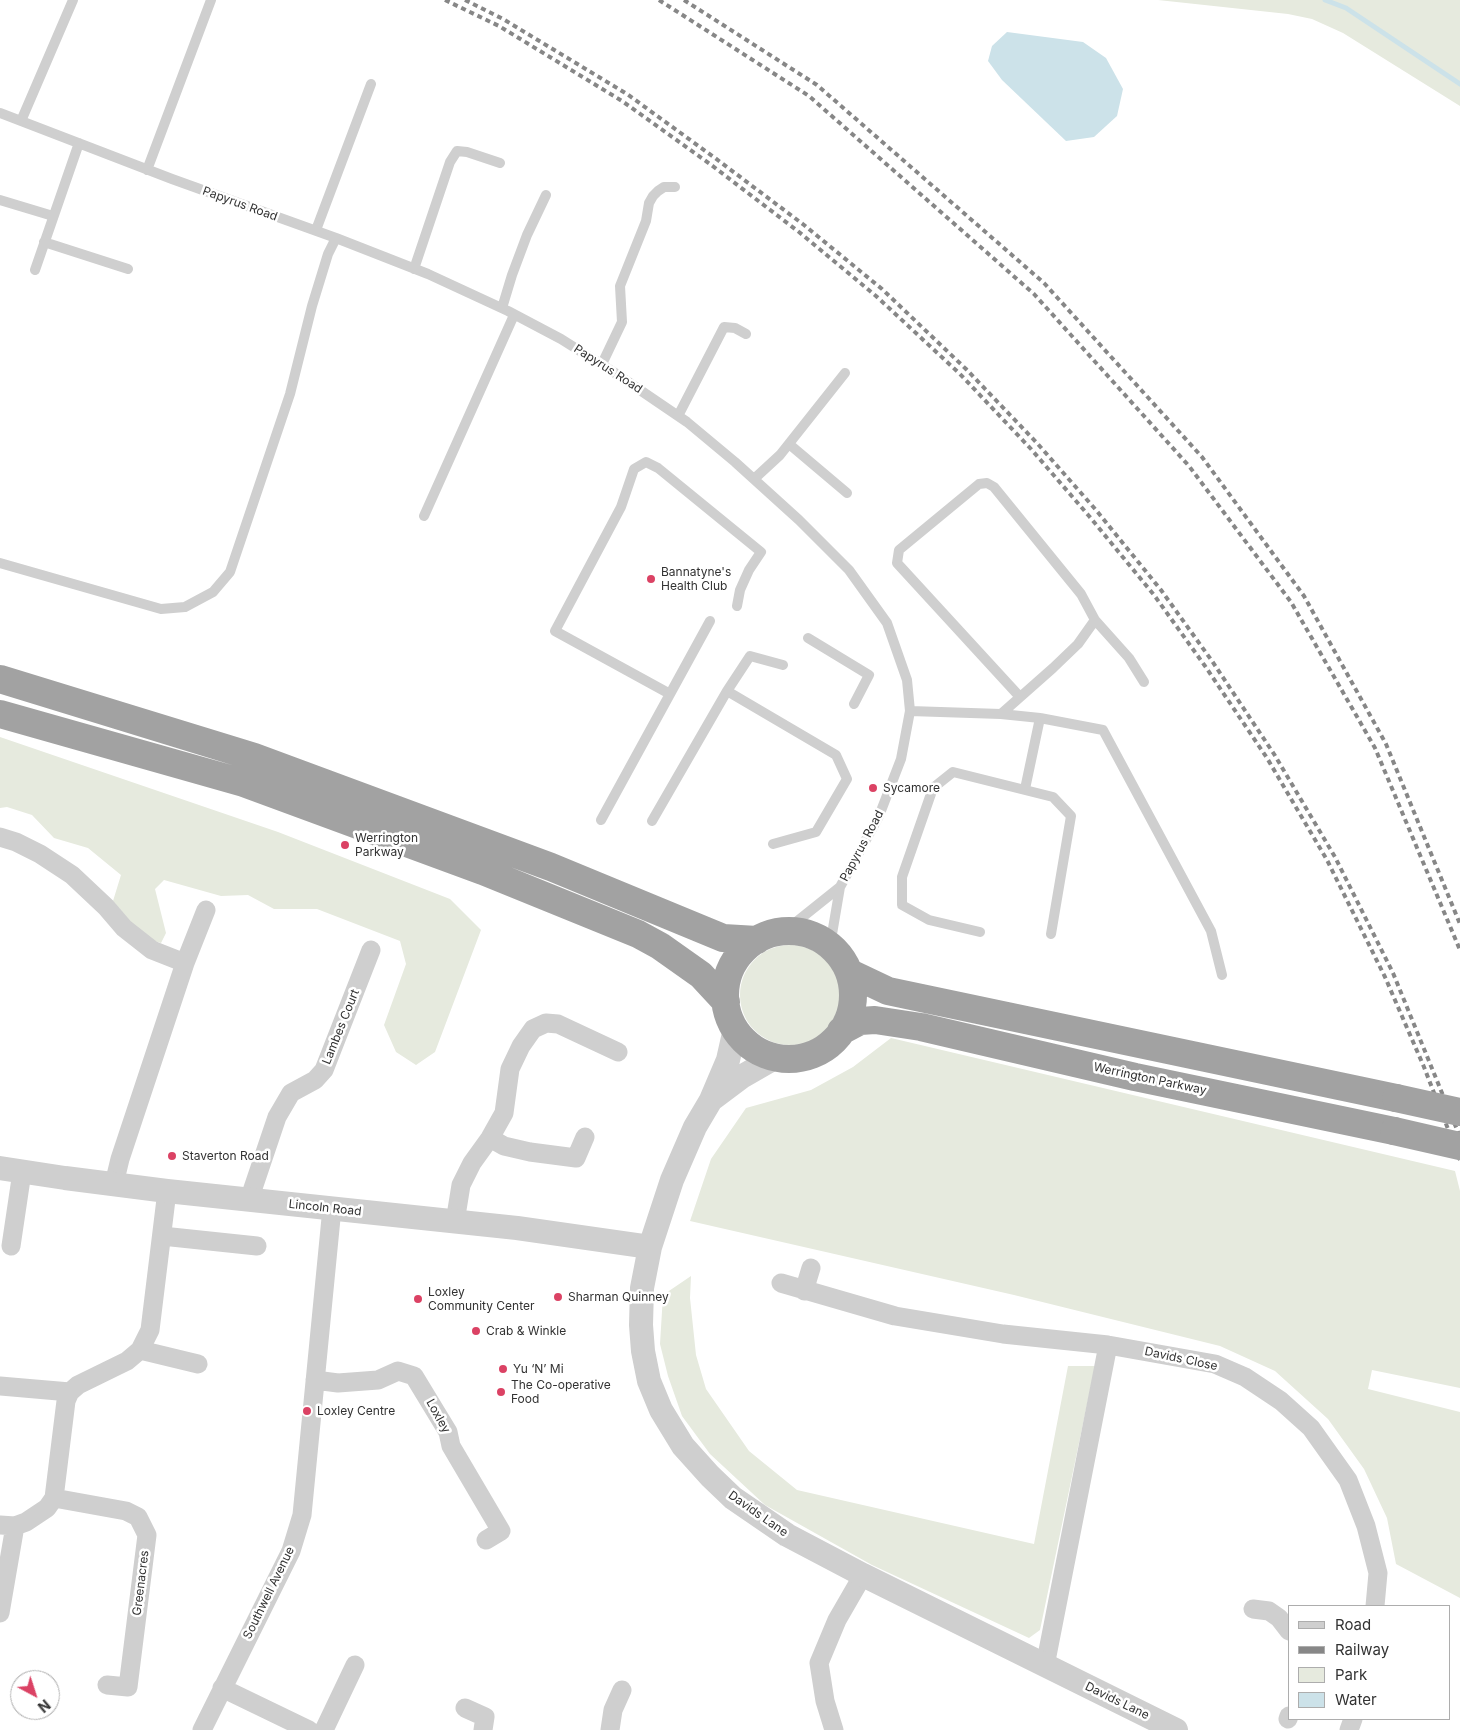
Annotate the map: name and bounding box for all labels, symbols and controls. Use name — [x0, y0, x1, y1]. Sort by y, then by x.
street label: Papyrus Road — [201, 184, 279, 224]
street label: Papyrus Road — [571, 342, 645, 396]
place label: Bannatyne's Health Club — [661, 565, 731, 593]
marker: Bannatyne's Health Club — [645, 573, 657, 585]
place label: Sycamore — [883, 781, 940, 795]
marker: Sycamore — [867, 782, 879, 794]
street label: Papyrus Road — [837, 808, 887, 884]
place label: Werrington Parkway — [355, 831, 418, 859]
marker: Werrington Parkway — [339, 839, 351, 851]
street label: Lambes Court — [319, 987, 363, 1067]
street label: Werrington Parkway — [1092, 1060, 1208, 1098]
place label: Staverton Road — [182, 1149, 269, 1163]
marker: Staverton Road — [166, 1150, 178, 1162]
street label: Lincoln Road — [288, 1197, 362, 1219]
place label: Loxley Community Center — [428, 1285, 535, 1313]
place label: Sharman Quinney — [568, 1290, 669, 1304]
marker: Sharman Quinney — [552, 1291, 564, 1303]
marker: Loxley Community Center — [412, 1293, 424, 1305]
place label: Crab & Winkle — [486, 1324, 566, 1338]
marker: Crab & Winkle — [470, 1325, 482, 1337]
street label: Davids Close — [1143, 1344, 1219, 1374]
place label: Yu ‘N’ Mi — [513, 1362, 564, 1376]
marker: Yu ‘N’ Mi — [497, 1363, 509, 1375]
place label: The Co-operative Food — [511, 1378, 611, 1406]
marker: The Co-operative Food — [495, 1386, 507, 1398]
street label: Loxley — [423, 1396, 453, 1436]
place label: Loxley Centre — [317, 1404, 395, 1418]
marker: Loxley Centre — [301, 1405, 313, 1417]
street label: Davids Lane — [725, 1488, 791, 1540]
street label: Southwell Avenue — [240, 1544, 298, 1642]
street label: Greenacres — [130, 1550, 152, 1616]
legend — [1288, 1605, 1450, 1720]
text: Road — [1335, 1615, 1371, 1634]
text: Railway — [1335, 1640, 1389, 1659]
text: Park — [1335, 1665, 1367, 1684]
north arrow — [10, 1670, 60, 1720]
street label: Davids Lane — [1083, 1679, 1151, 1723]
text: Water — [1335, 1690, 1377, 1709]
text: N — [35, 1696, 54, 1716]

